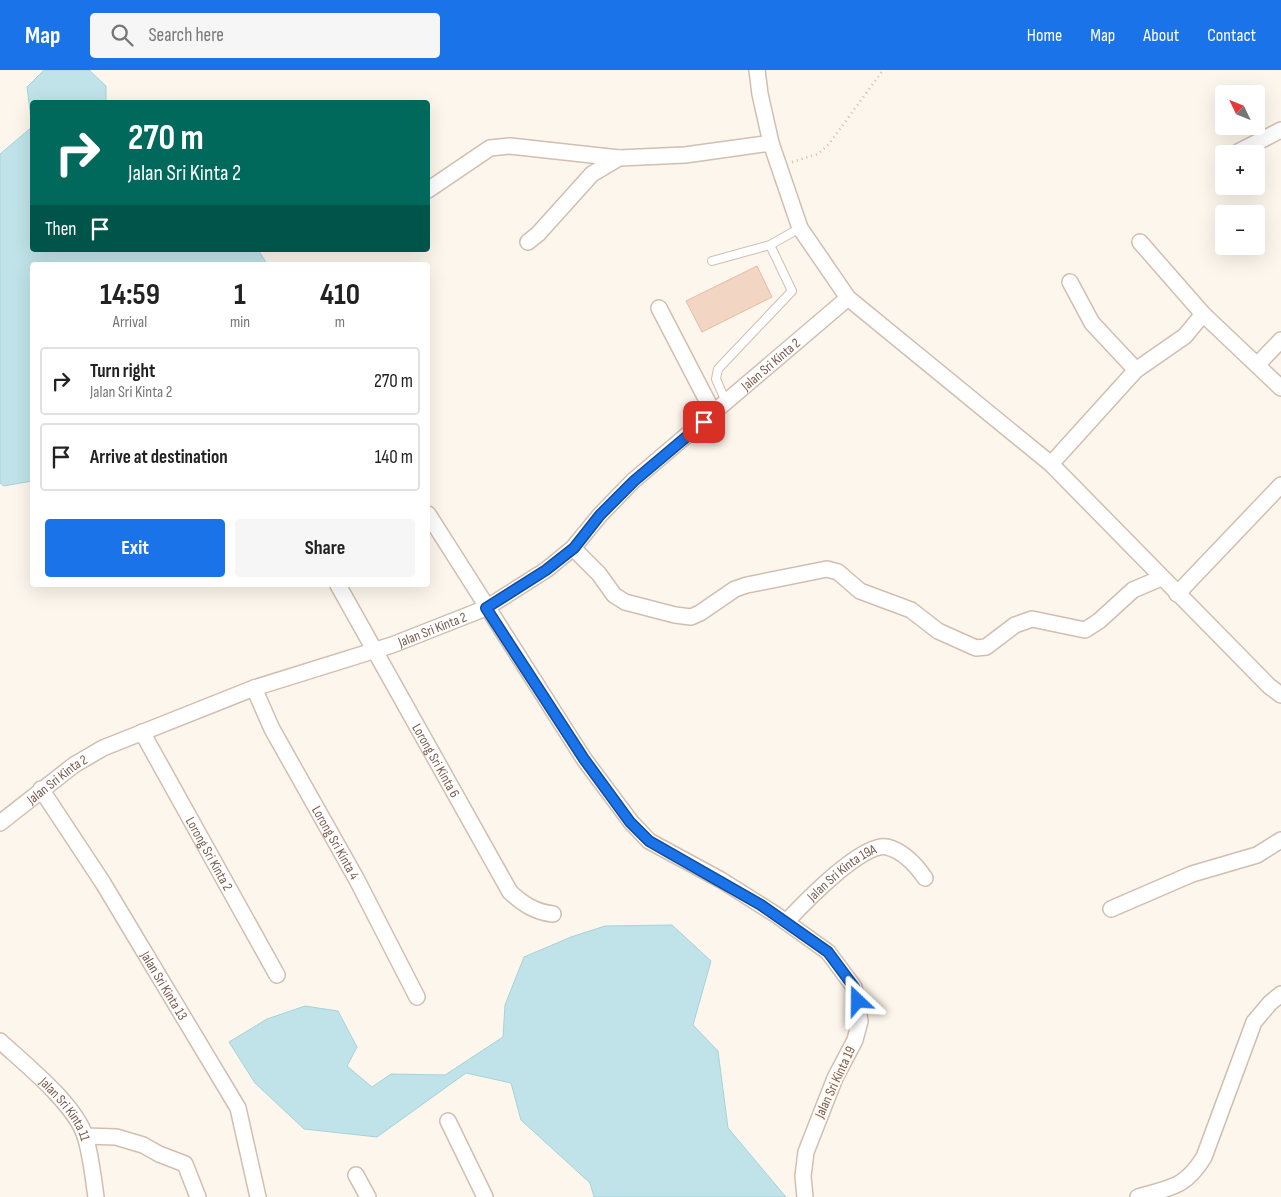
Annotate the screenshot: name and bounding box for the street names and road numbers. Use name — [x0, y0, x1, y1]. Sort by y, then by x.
street label: Jalan Sri Kinta 2 — [737, 334, 804, 395]
street label: Jalan Sri Kinta 2 — [395, 608, 469, 651]
street label: Lorong Sri Kinta 6 — [409, 720, 464, 800]
street label: Jalan Sri Kinta 2 — [22, 750, 91, 808]
street label: Lorong Sri Kinta 4 — [308, 803, 363, 882]
street label: Lorong Sri Kinta 2 — [182, 814, 237, 894]
street label: Jalan Sri Kinta 19A — [802, 840, 880, 905]
street label: Jalan Sri Kinta 13 — [137, 947, 192, 1023]
street label: Jalan Sri Kinta 19 — [811, 1043, 859, 1122]
street label: Jalan Sri Kinta 11 — [36, 1072, 94, 1143]

